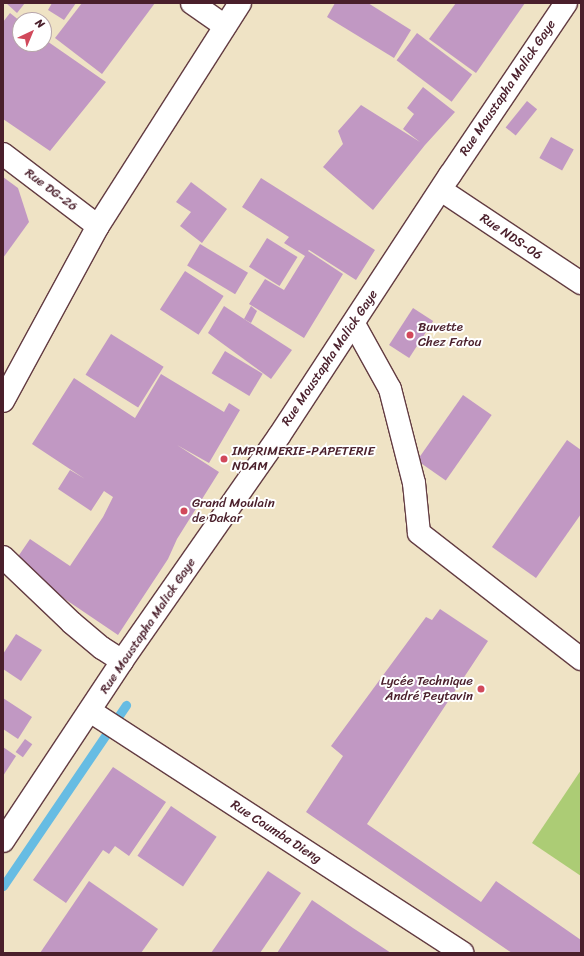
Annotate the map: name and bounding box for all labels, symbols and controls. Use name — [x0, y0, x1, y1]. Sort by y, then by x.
north arrow — [12, 12, 52, 52]
text: N — [31, 14, 49, 33]
street label: Rue Moustapha Malick Gaye — [457, 17, 559, 159]
street label: Rue DG-26 — [22, 165, 80, 215]
street label: Rue NDS-06 — [478, 211, 544, 263]
street label: Rue Moustapha Malick Gaye — [279, 287, 381, 429]
place label: Buvette Chez Fatou — [418, 320, 482, 351]
marker: Buvette Chez Fatou — [405, 330, 415, 340]
place label: IMPRIMERIE-PAPETERIE NDAM — [232, 444, 375, 475]
marker: IMPRIMERIE-PAPETERIE NDAM — [219, 454, 229, 464]
place label: Grand Moulain de Dakar — [192, 496, 274, 527]
marker: Grand Moulain de Dakar — [179, 506, 189, 516]
street label: Rue Moustapha Malick Gaye — [97, 555, 199, 697]
place label: Lycée Technique André Peytavin — [380, 674, 473, 705]
marker: Lycée Technique André Peytavin — [476, 684, 486, 694]
street label: Rue Coumba Dieng — [228, 797, 324, 867]

